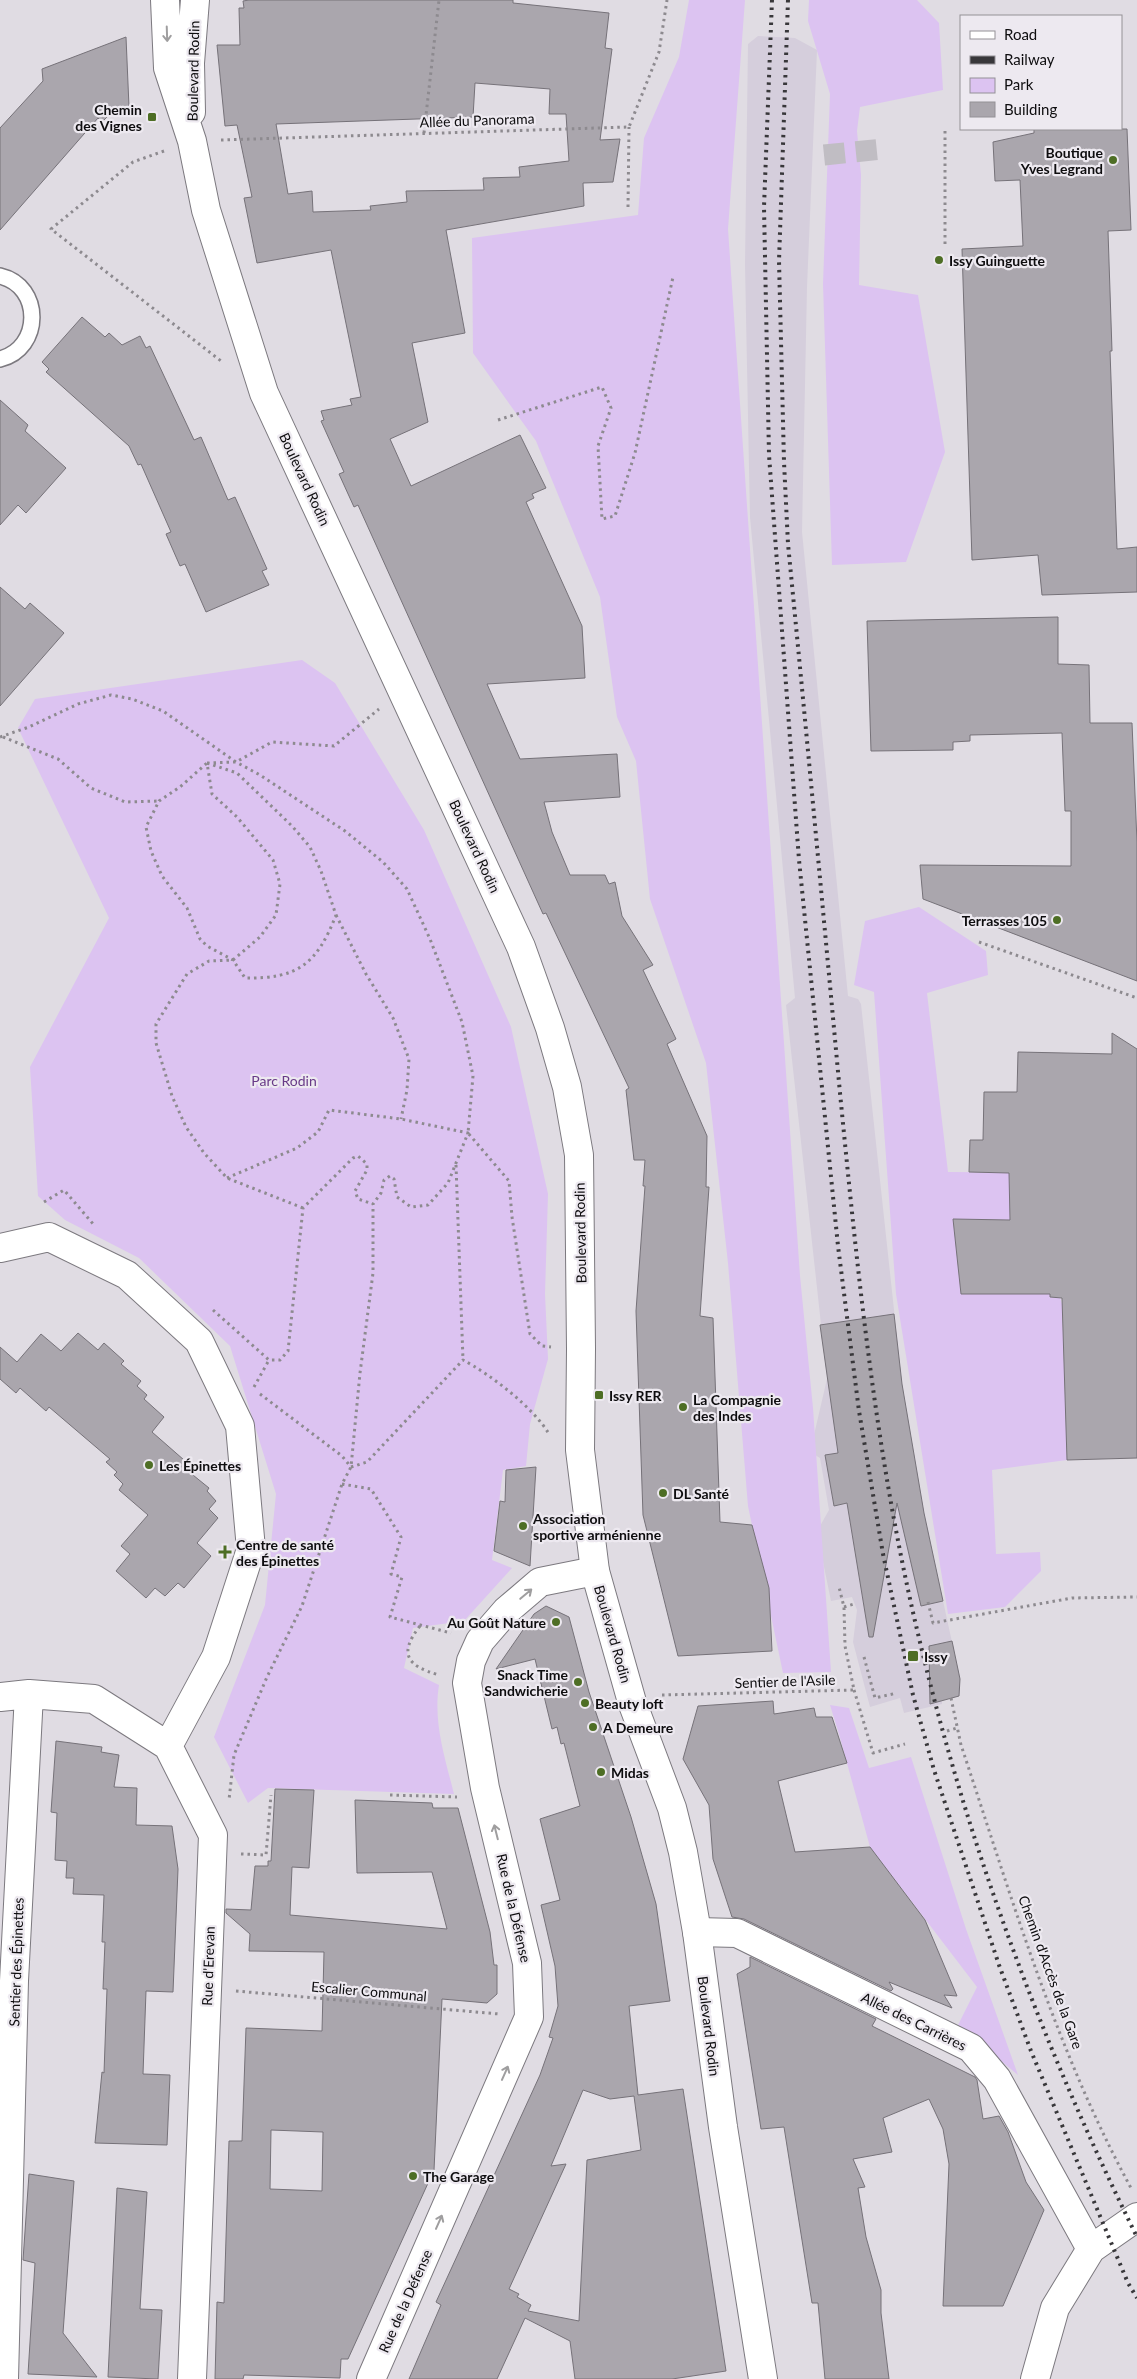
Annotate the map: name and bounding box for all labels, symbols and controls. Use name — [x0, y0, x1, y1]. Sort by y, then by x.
legend — [960, 15, 1122, 130]
street label: Boulevard Rodin — [184, 20, 202, 122]
text: Road — [1004, 25, 1037, 43]
one-way arrow — [162, 26, 172, 42]
text: Railway — [1004, 50, 1055, 68]
text: Park — [1004, 75, 1034, 93]
text: Building — [1004, 100, 1057, 118]
place label: Chemin des Vignes — [75, 101, 142, 134]
street label: Allée du Panorama — [419, 109, 535, 131]
marker: Chemin des Vignes — [146, 111, 158, 123]
place label: Boutique Yves Legrand — [1020, 144, 1104, 177]
marker: Boutique Yves Legrand — [1107, 154, 1119, 166]
place label: Issy Guinguette — [949, 252, 1045, 269]
marker: Issy Guinguette — [933, 254, 945, 266]
street label: Boulevard Rodin — [276, 430, 334, 528]
street label: Boulevard Rodin — [446, 797, 504, 895]
place label: Terrasses 105 — [962, 912, 1047, 929]
marker: Terrasses 105 — [1051, 914, 1063, 926]
park label: Parc Rodin — [251, 1072, 317, 1089]
street label: Boulevard Rodin — [571, 1182, 589, 1284]
place label: Issy RER — [609, 1387, 663, 1404]
marker: Issy RER — [593, 1389, 605, 1401]
place label: La Compagnie des Indes — [693, 1391, 782, 1424]
marker: La Compagnie des Indes — [677, 1401, 689, 1413]
place label: Les Épinettes — [159, 1457, 241, 1474]
marker: Les Épinettes — [143, 1459, 155, 1471]
place label: DL Santé — [673, 1485, 730, 1502]
marker: DL Santé — [657, 1487, 669, 1499]
place label: Association sportive arménienne — [532, 1510, 662, 1543]
marker: Association sportive arménienne — [517, 1520, 529, 1532]
place label: Centre de santé des Épinettes — [236, 1536, 335, 1569]
marker: Centre de santé des Épinettes — [218, 1545, 232, 1559]
street label: Boulevard Rodin — [591, 1583, 635, 1685]
one-way arrow — [519, 1589, 532, 1600]
place label: Au Goût Nature — [446, 1614, 547, 1631]
marker: Au Goût Nature — [550, 1616, 562, 1628]
place label: Issy — [924, 1648, 948, 1665]
marker: Issy — [906, 1649, 920, 1663]
place label: Snack Time Sandwicherie — [484, 1666, 569, 1699]
street label: Sentier de l'Asile — [734, 1671, 836, 1691]
marker: Snack Time Sandwicherie — [572, 1676, 584, 1688]
place label: Beauty loft — [595, 1695, 664, 1712]
marker: Beauty loft — [579, 1697, 591, 1709]
place label: A Demeure — [602, 1719, 674, 1736]
marker: A Demeure — [587, 1721, 599, 1733]
place label: Midas — [611, 1764, 649, 1781]
marker: Midas — [595, 1766, 607, 1778]
one-way arrow — [491, 1824, 500, 1840]
street label: Rue de la Défense — [493, 1852, 535, 1964]
street label: Chemin d'Accès de la Gare — [1015, 1893, 1087, 2051]
street label: Sentier des Épinettes — [5, 1897, 27, 2027]
street label: Rue d'Erevan — [198, 1926, 218, 2006]
street label: Boulevard Rodin — [694, 1975, 724, 2077]
street label: Escalier Communal — [310, 1977, 428, 2005]
street label: Allée des Carrières — [859, 1988, 969, 2054]
one-way arrow — [500, 2066, 510, 2081]
place label: The Garage — [423, 2168, 495, 2185]
marker: The Garage — [407, 2170, 419, 2182]
one-way arrow — [435, 2215, 445, 2230]
street label: Rue de la Défense — [375, 2247, 435, 2355]

